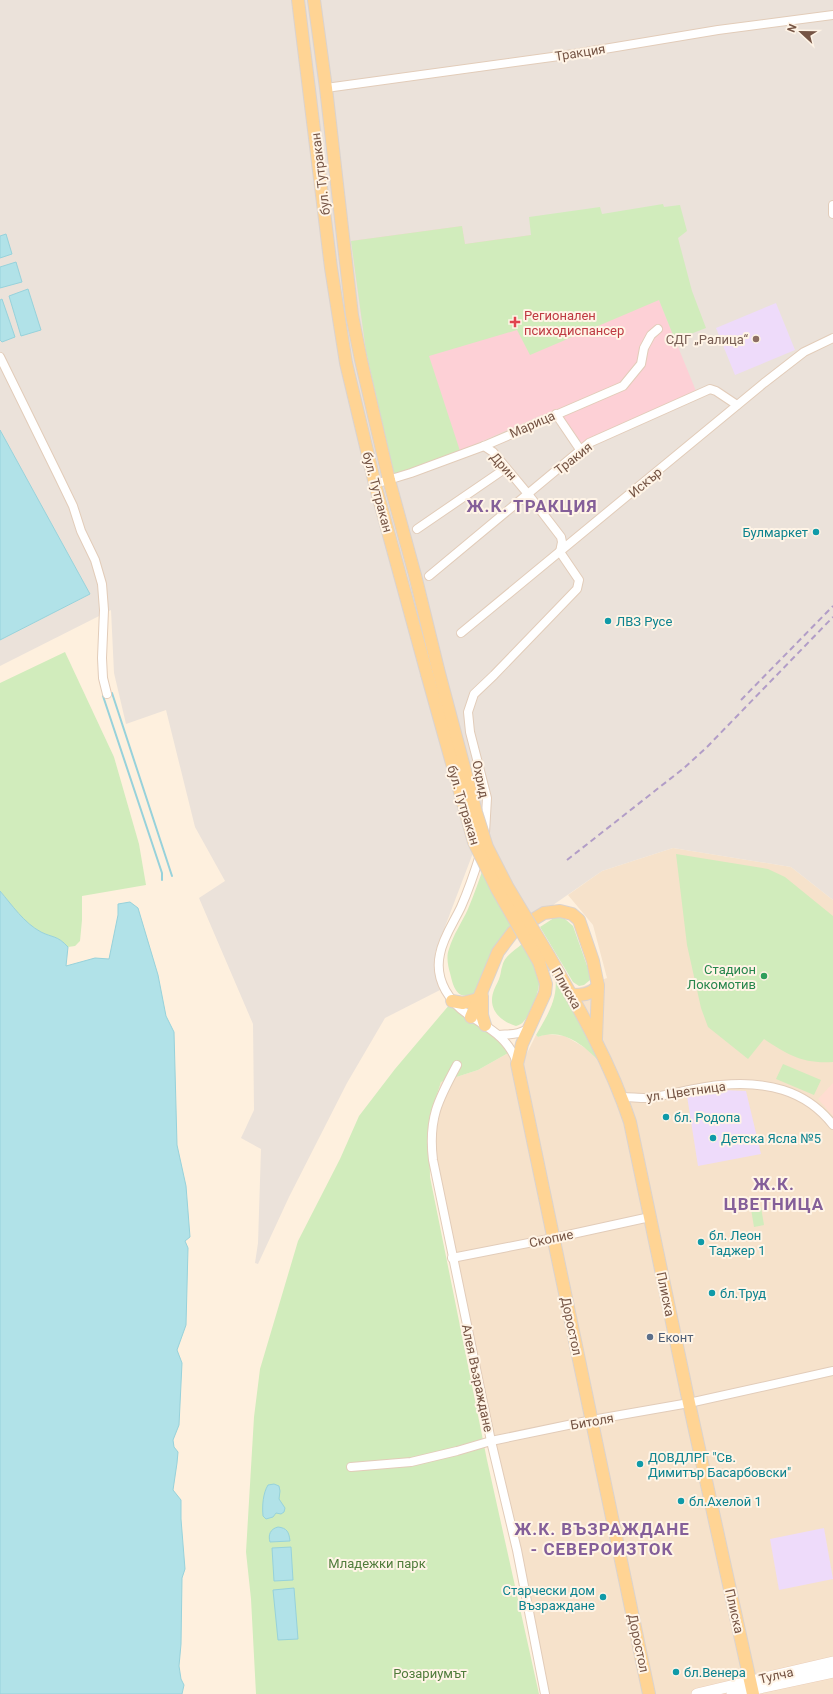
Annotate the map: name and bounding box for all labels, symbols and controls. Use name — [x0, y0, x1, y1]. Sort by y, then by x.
north arrow — [781, 12, 821, 52]
text: N — [785, 22, 800, 34]
street label: Тракция — [554, 41, 606, 64]
street label: бул. Тутракан — [308, 132, 333, 216]
place label: Регионален психодиспансер — [524, 308, 624, 338]
marker: Регионален психодиспансер — [509, 316, 521, 328]
place label: СДГ „Ралица“ — [666, 332, 748, 347]
marker: СДГ „Ралица“ — [751, 334, 761, 344]
street label: Марица — [507, 408, 557, 441]
street label: Тракия — [552, 439, 595, 478]
street label: Дрин — [487, 449, 520, 483]
street label: бул. Тутракан — [360, 450, 395, 534]
street label: Искър — [626, 464, 665, 500]
district label: Ж.К. ТРАКЦИЯ — [466, 496, 598, 516]
place label: Булмаркет — [742, 525, 808, 540]
marker: Булмаркет — [811, 527, 821, 537]
place label: ЛВЗ Русе — [616, 614, 672, 629]
marker: ЛВЗ Русе — [603, 616, 613, 626]
street label: Охрид — [469, 759, 492, 799]
street label: бул. Тутракан — [444, 763, 483, 847]
place label: Стадион Локомотив — [687, 962, 756, 992]
street label: Плиска — [549, 965, 584, 1012]
marker: Стадион Локомотив — [759, 971, 769, 981]
street label: ул. Цветница — [645, 1079, 727, 1104]
place label: бл. Родопа — [674, 1110, 740, 1125]
marker: бл. Родопа — [661, 1112, 671, 1122]
place label: Детска Ясла №5 — [721, 1131, 821, 1146]
marker: Детска Ясла №5 — [708, 1133, 718, 1143]
district label: Ж.К. ЦВЕТНИЦА — [724, 1174, 824, 1214]
street label: Скопие — [528, 1226, 575, 1250]
place label: бл. Леон Таджер 1 — [709, 1228, 766, 1258]
marker: бл. Леон Таджер 1 — [696, 1237, 706, 1247]
street label: Плиска — [653, 1270, 678, 1318]
place label: бл.Труд — [720, 1286, 766, 1301]
marker: бл.Труд — [707, 1288, 717, 1298]
street label: Доростол — [558, 1295, 585, 1357]
street label: Алея Възраждане — [459, 1323, 496, 1433]
place label: Еконт — [658, 1330, 693, 1345]
marker: Еконт — [645, 1332, 655, 1342]
street label: Битоля — [569, 1410, 615, 1433]
place label: ДОВДЛРГ "Св. Димитър Басарбовски" — [648, 1450, 791, 1480]
marker: ДОВДЛРГ "Св. Димитър Басарбовски" — [635, 1459, 645, 1469]
place label: бл.Ахелой 1 — [689, 1494, 762, 1509]
marker: бл.Ахелой 1 — [676, 1496, 686, 1506]
district label: Ж.К. ВЪЗРАЖДАНЕ - СЕВЕРОИЗТОК — [514, 1519, 690, 1559]
park label: Младежки парк — [328, 1556, 426, 1571]
place label: Старчески дом Възраждане — [503, 1583, 595, 1613]
street label: Плиска — [722, 1587, 747, 1635]
marker: Старчески дом Възраждане — [598, 1592, 608, 1602]
street label: Доростол — [625, 1612, 652, 1674]
street label: Тулча — [757, 1664, 795, 1687]
place label: бл.Венера — [684, 1665, 746, 1680]
park label: Розариумът — [393, 1666, 467, 1681]
marker: бл.Венера — [671, 1667, 681, 1677]

